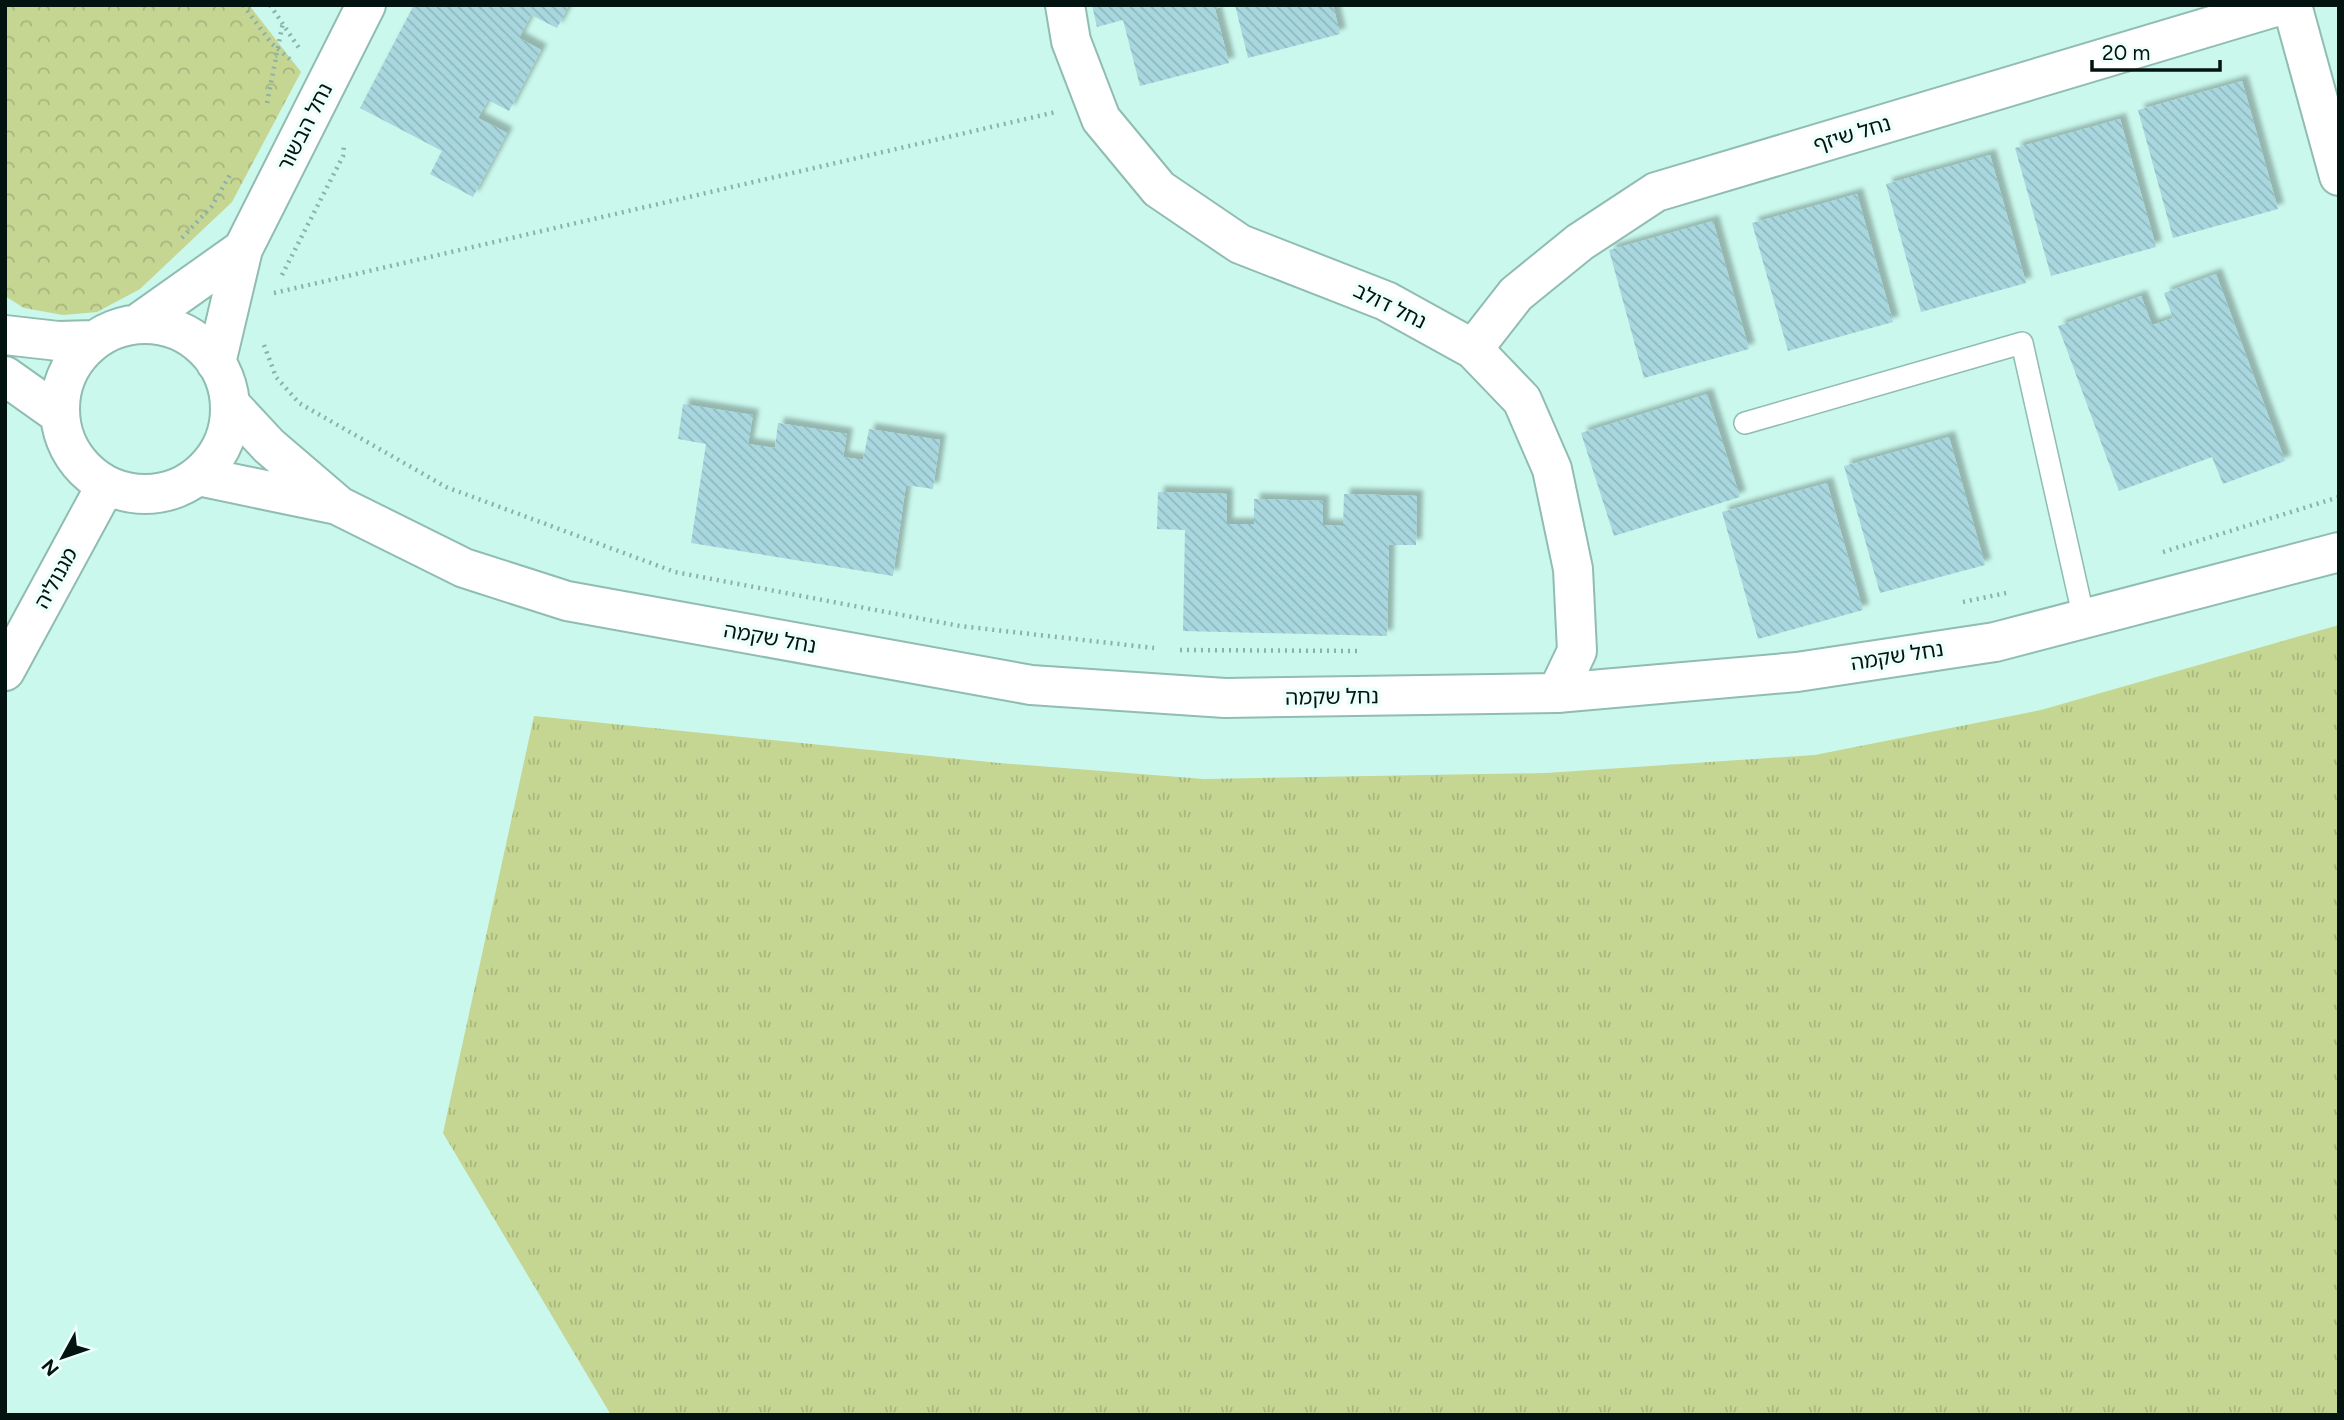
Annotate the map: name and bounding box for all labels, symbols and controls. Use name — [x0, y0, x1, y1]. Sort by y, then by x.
scale bar — [2092, 28, 2220, 72]
text: 20 m — [2102, 40, 2150, 65]
street label: נחל הבשור — [272, 79, 337, 175]
street label: נחל שיזף — [1810, 110, 1894, 157]
street label: נחל דולב — [1350, 277, 1431, 334]
street label: מגנוליה — [29, 543, 83, 613]
street label: נחל שקמה — [722, 617, 818, 658]
street label: נחל שקמה — [1849, 636, 1945, 675]
street label: נחל שקמה — [1285, 683, 1379, 710]
north arrow — [28, 1322, 98, 1392]
text: N — [37, 1355, 64, 1381]

